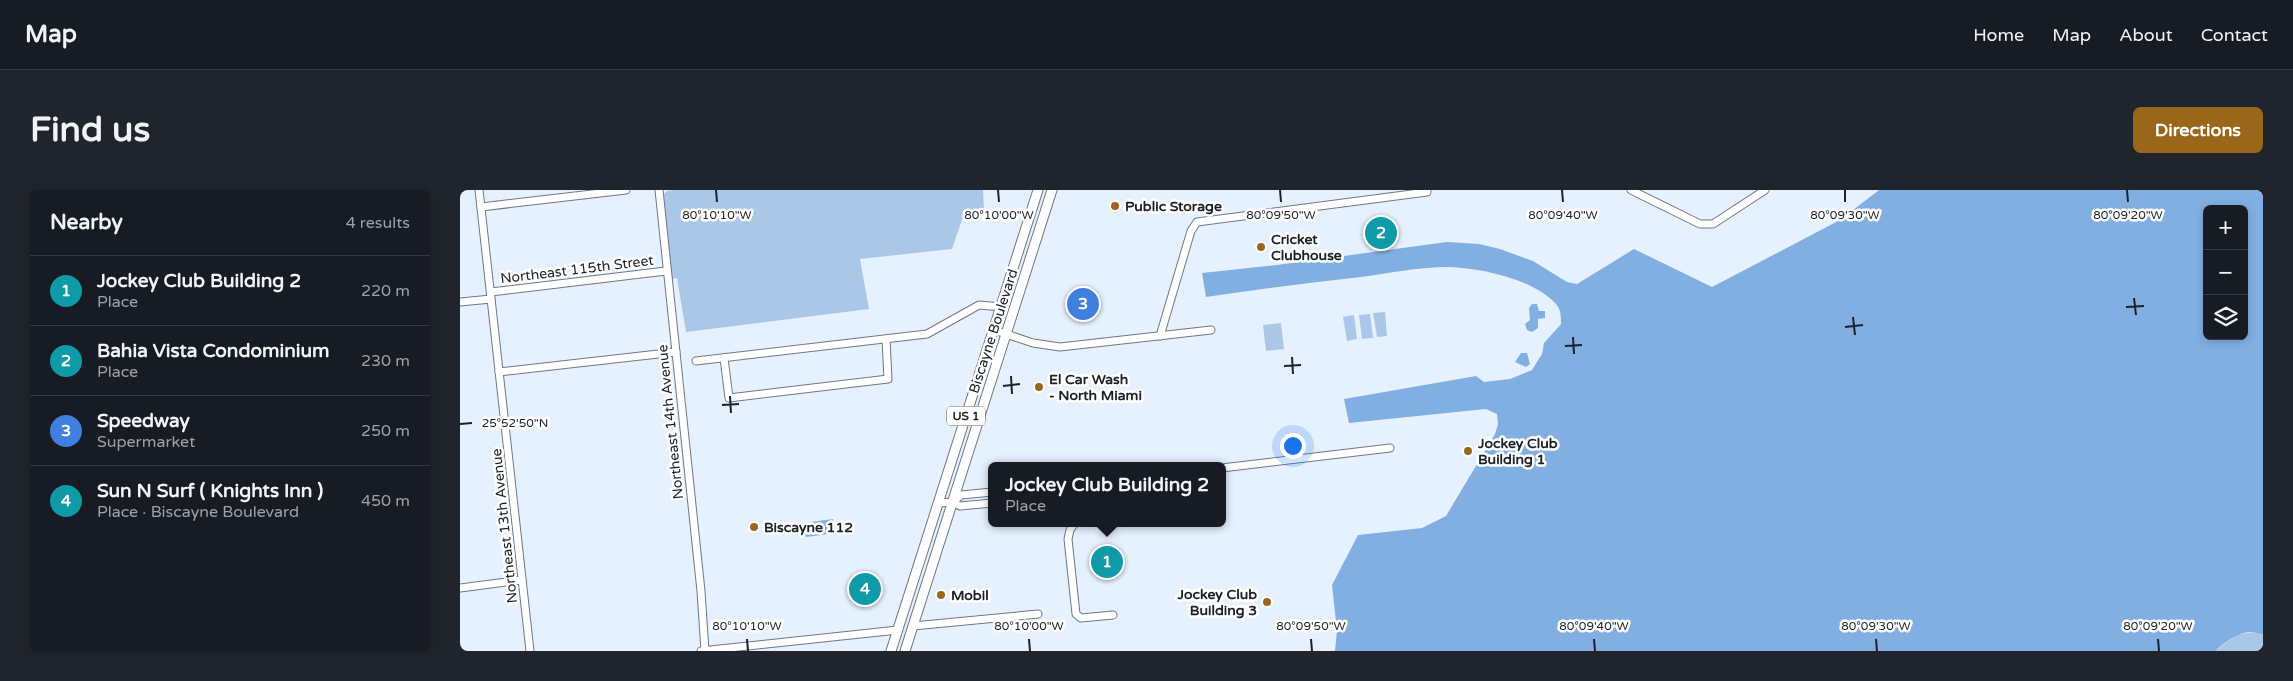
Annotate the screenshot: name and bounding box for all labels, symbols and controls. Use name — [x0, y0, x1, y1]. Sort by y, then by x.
text: Map — [25, 20, 77, 49]
text: Home — [1973, 24, 2024, 46]
text: Map — [2052, 24, 2091, 46]
text: About — [2119, 24, 2173, 46]
text: Contact — [2201, 24, 2268, 46]
button: Directions — [2133, 107, 2263, 153]
text: Find us — [30, 109, 150, 151]
place label: Public Storage — [1125, 198, 1222, 215]
marker: Public Storage — [1109, 200, 1121, 212]
map controls — [2203, 205, 2248, 340]
button: + — [2203, 205, 2248, 250]
text: 80°10'10"W — [682, 208, 752, 222]
text: 80°10'00"W — [964, 208, 1034, 222]
text: 80°09'50"W — [1246, 208, 1316, 222]
text: 80°09'40"W — [1528, 208, 1598, 222]
text: 80°09'30"W — [1810, 208, 1880, 222]
text: 80°09'20"W — [2093, 208, 2163, 222]
text: Nearby — [50, 210, 123, 235]
text: 4 results — [346, 213, 410, 233]
pin: 2 — [1365, 214, 1397, 252]
place label: Cricket Clubhouse — [1271, 231, 1342, 264]
marker: Cricket Clubhouse — [1255, 241, 1267, 253]
button: − — [2203, 250, 2248, 295]
street label: Northeast 115th Street — [500, 252, 655, 287]
street label: Biscayne Boulevard — [965, 267, 1022, 396]
text: Jockey Club Building 2 — [97, 270, 301, 292]
text: 1 — [61, 281, 71, 301]
text: 220 m — [361, 281, 410, 301]
pin: 3 — [1067, 285, 1099, 323]
text: Place — [97, 292, 138, 312]
button: layers — [2203, 295, 2248, 340]
text: Bahia Vista Condominium — [97, 340, 329, 362]
street label: Northeast 14th Avenue — [654, 344, 687, 500]
text: 2 — [61, 351, 71, 371]
text: 230 m — [361, 351, 410, 371]
text: Place — [97, 362, 138, 382]
place label: El Car Wash - North Miami — [1049, 371, 1142, 404]
marker: El Car Wash - North Miami — [1033, 381, 1045, 393]
road number: US 1 — [947, 407, 985, 426]
text: Speedway — [97, 410, 190, 432]
text: 25°52'50"N — [482, 416, 548, 430]
text: 3 — [61, 421, 71, 441]
text: 250 m — [361, 421, 410, 441]
text: Supermarket — [97, 432, 195, 452]
your location — [1280, 433, 1306, 459]
place label: Jockey Club Building 1 — [1477, 435, 1558, 468]
marker: Jockey Club Building 1 — [1462, 445, 1474, 457]
street label: Northeast 13th Avenue — [488, 448, 521, 604]
popup — [988, 462, 1226, 527]
text: Jockey Club Building 2 — [1005, 474, 1209, 496]
text: Sun N Surf ( Knights Inn ) — [97, 480, 323, 502]
text: 4 — [61, 491, 71, 511]
text: 450 m — [361, 491, 410, 511]
text: Place — [1005, 496, 1046, 516]
text: Place · Biscayne Boulevard — [97, 502, 299, 522]
place label: Biscayne 112 — [764, 519, 853, 536]
marker: Biscayne 112 — [748, 521, 760, 533]
pin: 1 — [1091, 543, 1123, 581]
pin: 4 — [849, 570, 881, 608]
place label: Jockey Club Building 3 — [1176, 586, 1257, 619]
place label: Mobil — [951, 587, 989, 604]
marker: Mobil — [935, 589, 947, 601]
marker: Jockey Club Building 3 — [1261, 596, 1273, 608]
text: 80°10'10"W — [712, 619, 782, 633]
text: 80°10'00"W — [994, 619, 1064, 633]
text: 80°09'50"W — [1276, 619, 1346, 633]
text: 80°09'40"W — [1559, 619, 1629, 633]
text: 80°09'30"W — [1841, 619, 1911, 633]
text: 80°09'20"W — [2123, 619, 2193, 633]

